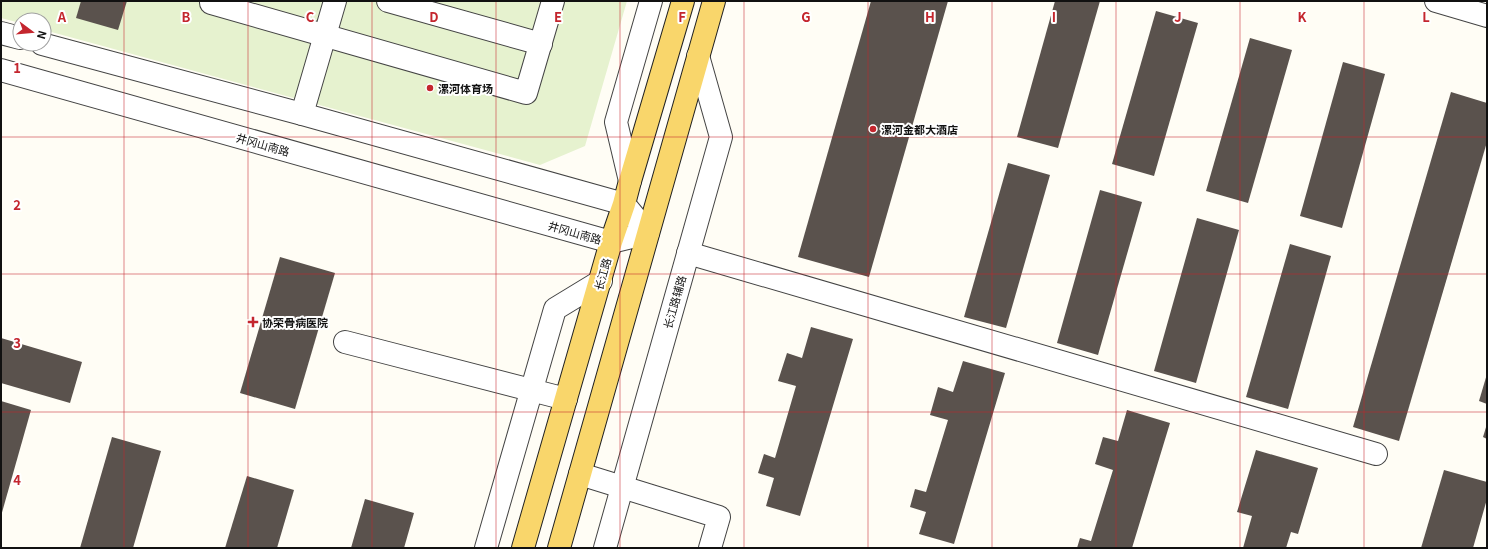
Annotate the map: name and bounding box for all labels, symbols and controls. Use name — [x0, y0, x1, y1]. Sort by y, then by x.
text: A — [57, 7, 67, 26]
text: B — [182, 7, 191, 26]
text: C — [306, 7, 315, 26]
text: D — [429, 7, 439, 26]
text: E — [554, 7, 562, 26]
text: F — [678, 7, 686, 26]
text: G — [801, 7, 811, 26]
text: H — [925, 7, 935, 26]
text: I — [1052, 7, 1056, 26]
text: J — [1174, 7, 1182, 26]
text: K — [1298, 7, 1307, 26]
text: L — [1422, 7, 1430, 26]
north arrow — [12, 12, 52, 52]
text: N — [34, 29, 51, 41]
text: 1 — [13, 58, 21, 77]
place label: 漯河体育场 — [438, 80, 493, 96]
marker: 漯河体育场 — [425, 83, 435, 93]
place label: 漯河金都大酒店 — [881, 121, 958, 137]
marker: 漯河金都大酒店 — [868, 124, 878, 134]
street label: 井冈山南路 — [234, 129, 292, 159]
text: 2 — [13, 195, 21, 214]
street label: 井冈山南路 — [546, 217, 604, 247]
street label: 长江路 — [590, 256, 614, 292]
street label: 长江路辅路 — [659, 273, 689, 331]
place label: 协荣骨病医院 — [262, 314, 328, 330]
marker: 协荣骨病医院 — [247, 316, 259, 328]
text: 3 — [13, 333, 21, 352]
text: 4 — [13, 470, 21, 489]

